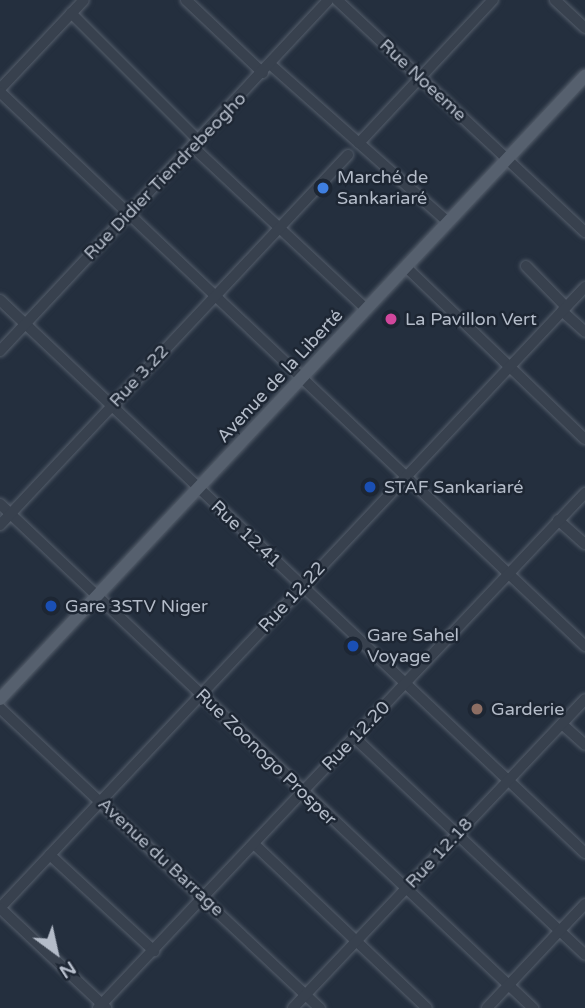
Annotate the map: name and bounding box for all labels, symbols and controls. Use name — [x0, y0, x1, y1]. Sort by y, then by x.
street label: Rue Noeeme — [375, 34, 471, 126]
street label: Rue Didier Tiendrebeogho — [79, 88, 251, 264]
place label: Marché de Sankariaré — [337, 167, 428, 210]
marker: Marché de Sankariaré — [315, 180, 331, 196]
street label: Avenue de la Liberté — [212, 305, 348, 447]
place label: La Pavillon Vert — [405, 308, 537, 330]
marker: La Pavillon Vert — [383, 311, 399, 327]
street label: Rue 3.22 — [105, 340, 173, 412]
place label: STAF Sankariaré — [384, 476, 524, 498]
marker: STAF Sankariaré — [362, 479, 378, 495]
street label: Rue 12.41 — [206, 496, 286, 572]
street label: Rue 12.22 — [254, 557, 330, 637]
place label: Gare 3STV Niger — [65, 595, 208, 617]
marker: Gare 3STV Niger — [43, 598, 59, 614]
place label: Gare Sahel Voyage — [367, 625, 459, 668]
marker: Gare Sahel Voyage — [345, 638, 361, 654]
street label: Rue Zoonogo Prosper — [191, 684, 341, 830]
street label: Rue 12.20 — [317, 697, 395, 775]
place label: Garderie — [491, 698, 564, 720]
marker: Garderie — [469, 701, 485, 717]
street label: Avenue du Barrage — [94, 793, 228, 921]
street label: Rue 12.18 — [401, 813, 477, 893]
north arrow — [21, 917, 91, 987]
text: N — [55, 956, 80, 983]

